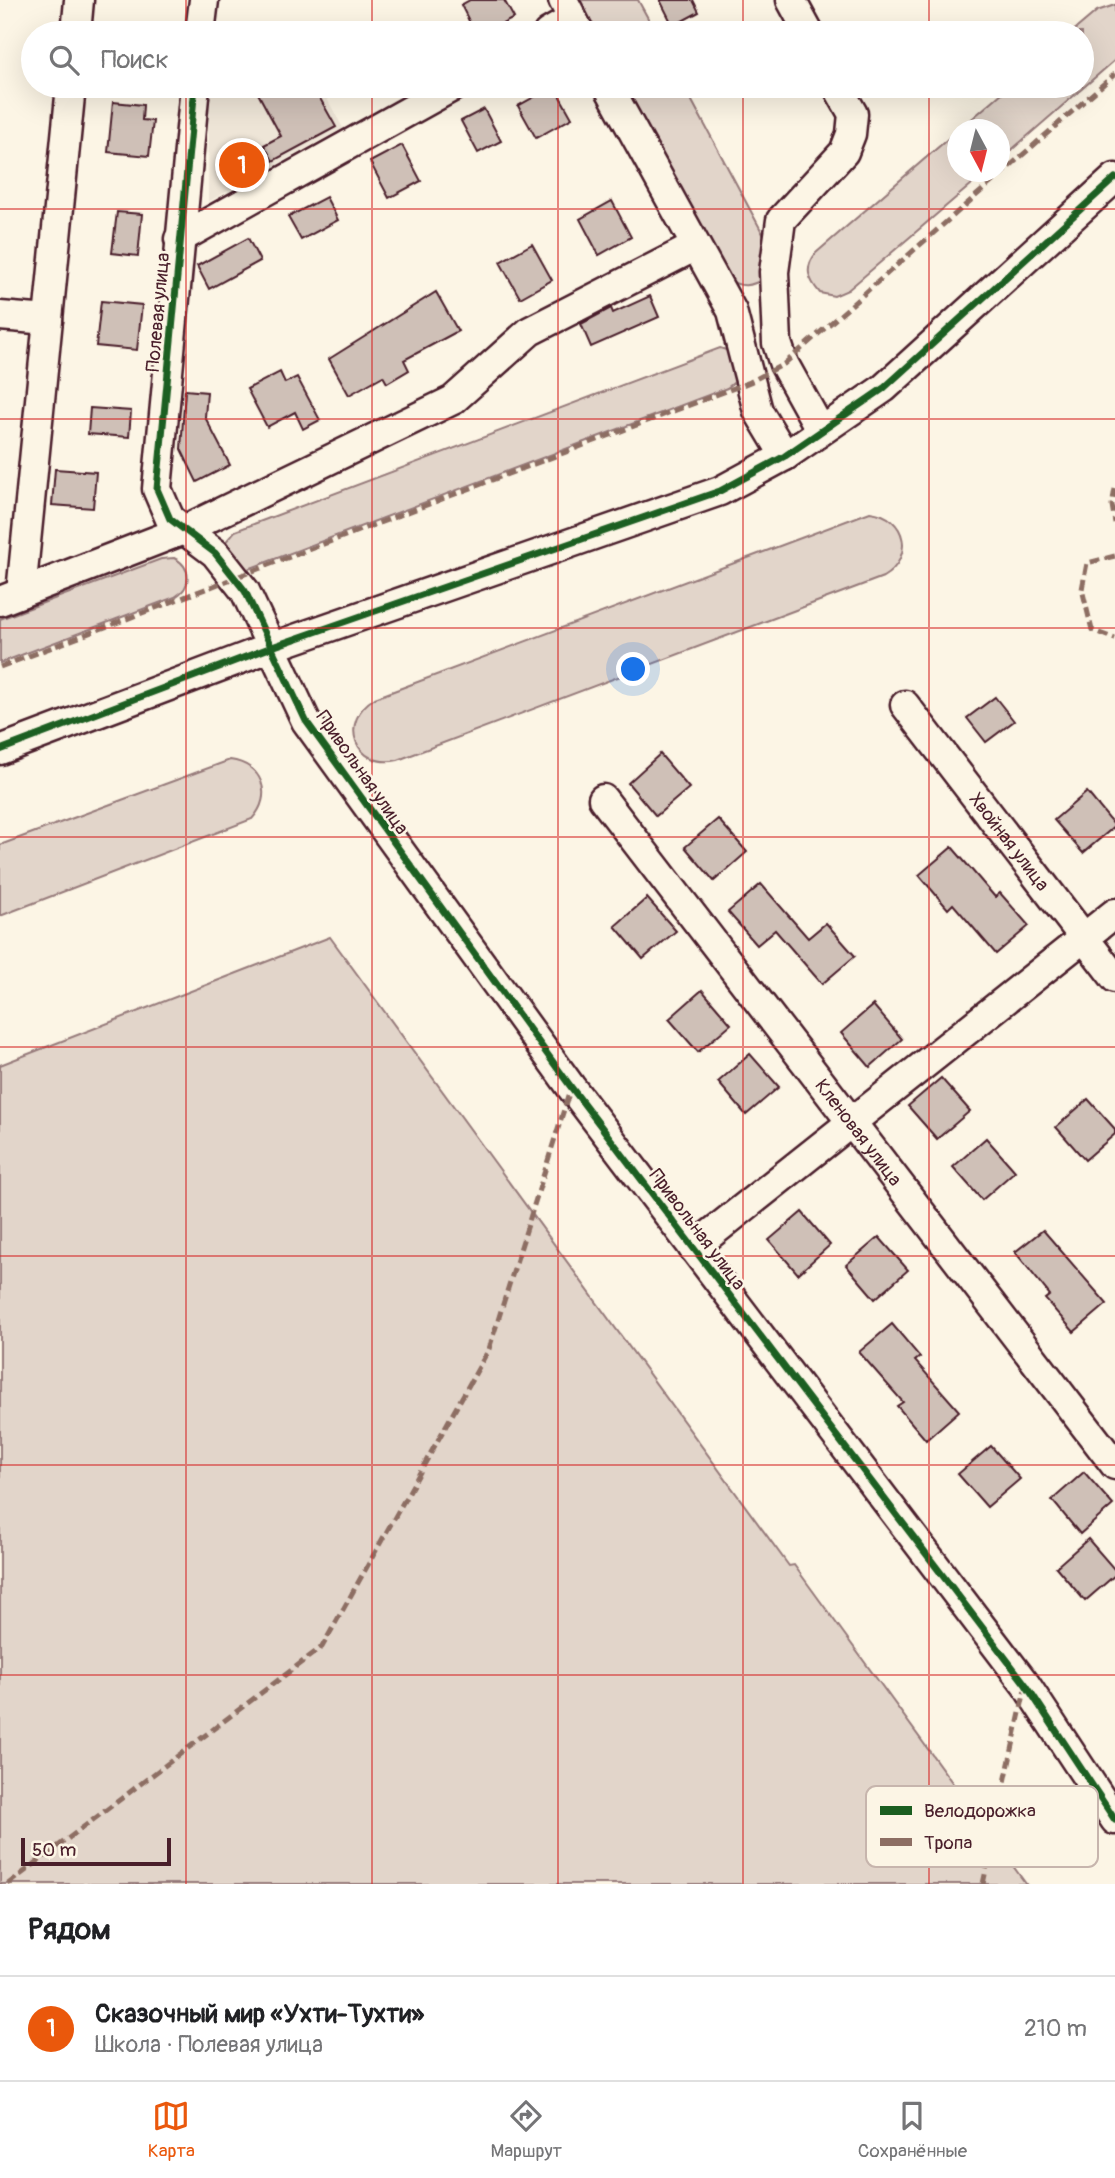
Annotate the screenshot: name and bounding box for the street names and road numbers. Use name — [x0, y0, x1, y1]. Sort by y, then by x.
street label: Полевая улица — [141, 251, 175, 373]
street label: Привольная улица — [311, 706, 414, 839]
street label: Хвойная улица — [964, 788, 1055, 896]
street label: Кленовая улица — [809, 1074, 907, 1191]
street label: Привольная улица — [644, 1164, 751, 1295]

